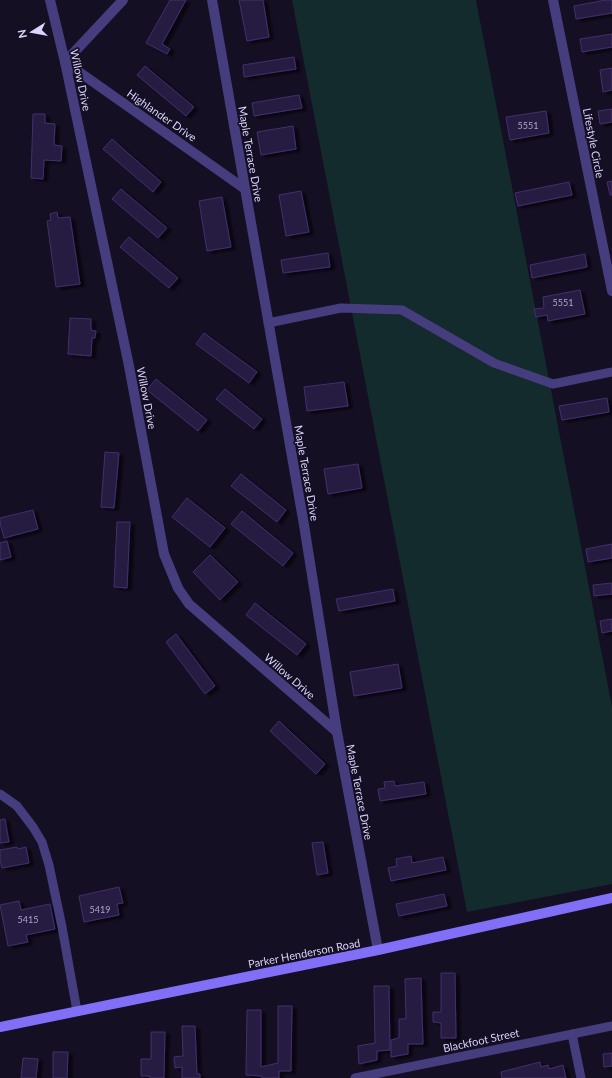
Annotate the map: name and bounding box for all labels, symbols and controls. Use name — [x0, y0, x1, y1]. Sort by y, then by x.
north arrow — [12, 12, 52, 52]
text: N — [15, 29, 29, 39]
street label: Willow Drive — [68, 48, 94, 112]
street label: Highlander Drive — [125, 86, 199, 144]
street label: Maple Terrace Drive — [236, 105, 266, 203]
street label: Lifestyle Circle — [581, 107, 607, 179]
house number: 5551 — [518, 120, 538, 131]
house number: 5551 — [553, 297, 573, 308]
street label: Willow Drive — [135, 366, 159, 430]
street label: Maple Terrace Drive — [292, 424, 322, 522]
street label: Willow Drive — [262, 650, 318, 702]
street label: Maple Terrace Drive — [344, 743, 376, 841]
house number: 5419 — [90, 904, 110, 915]
house number: 5415 — [18, 914, 38, 925]
street label: Parker Henderson Road — [247, 936, 361, 970]
street label: Blackfoot Street — [442, 1026, 520, 1054]

